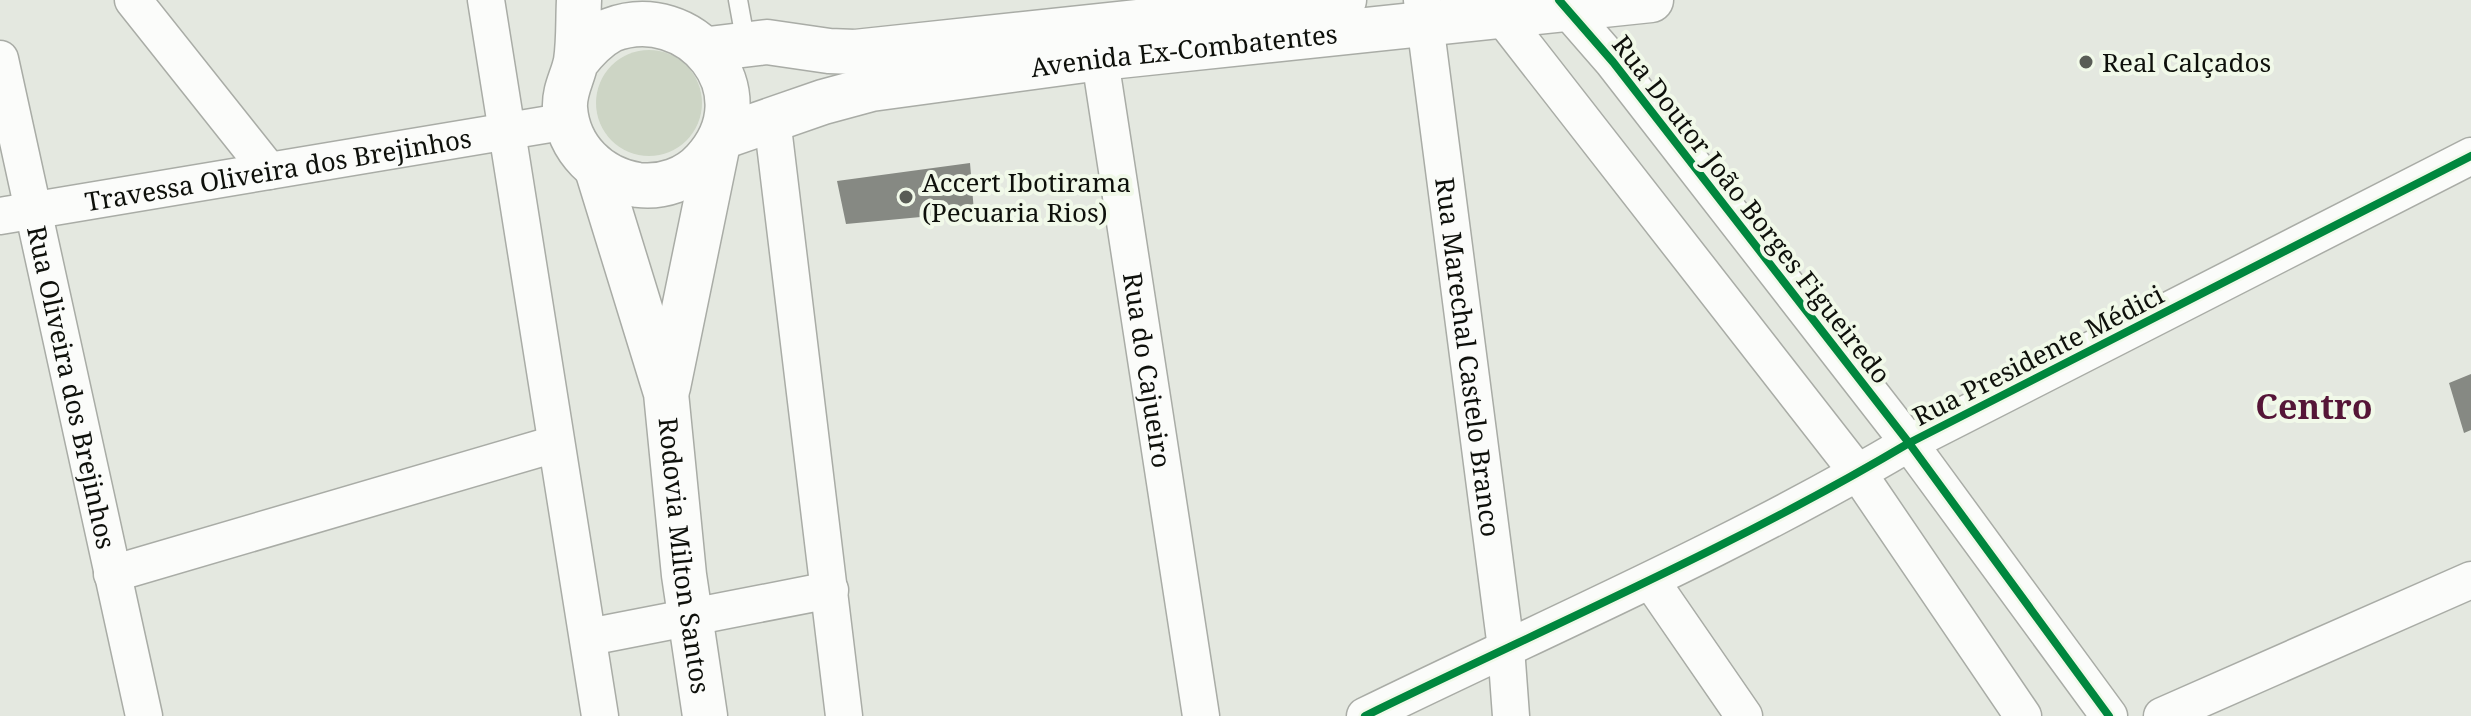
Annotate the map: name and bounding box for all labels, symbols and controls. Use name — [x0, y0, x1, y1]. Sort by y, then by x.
street label: Avenida Ex-Combatentes — [1028, 15, 1339, 85]
street label: Rua Doutor João Borges Figueiredo — [1604, 27, 1900, 391]
place label: Real Calçados — [2102, 44, 2271, 80]
marker: Real Calçados — [2077, 53, 2095, 71]
street label: Travessa Oliveira dos Brejinhos — [82, 119, 474, 219]
place label: Accert Ibotirama (Pecuaria Rios) — [922, 164, 1131, 230]
street label: Rua Marechal Castelo Branco — [1427, 175, 1509, 539]
marker: Accert Ibotirama (Pecuaria Rios) — [897, 188, 915, 206]
street label: Rua Oliveira dos Brejinhos — [19, 222, 125, 552]
street label: Rua do Cajueiro — [1115, 270, 1181, 470]
street label: Rua Presidente Médici — [1906, 276, 2170, 434]
district label: Centro — [2255, 383, 2373, 429]
street label: Rodovia Milton Santos — [651, 416, 719, 696]

